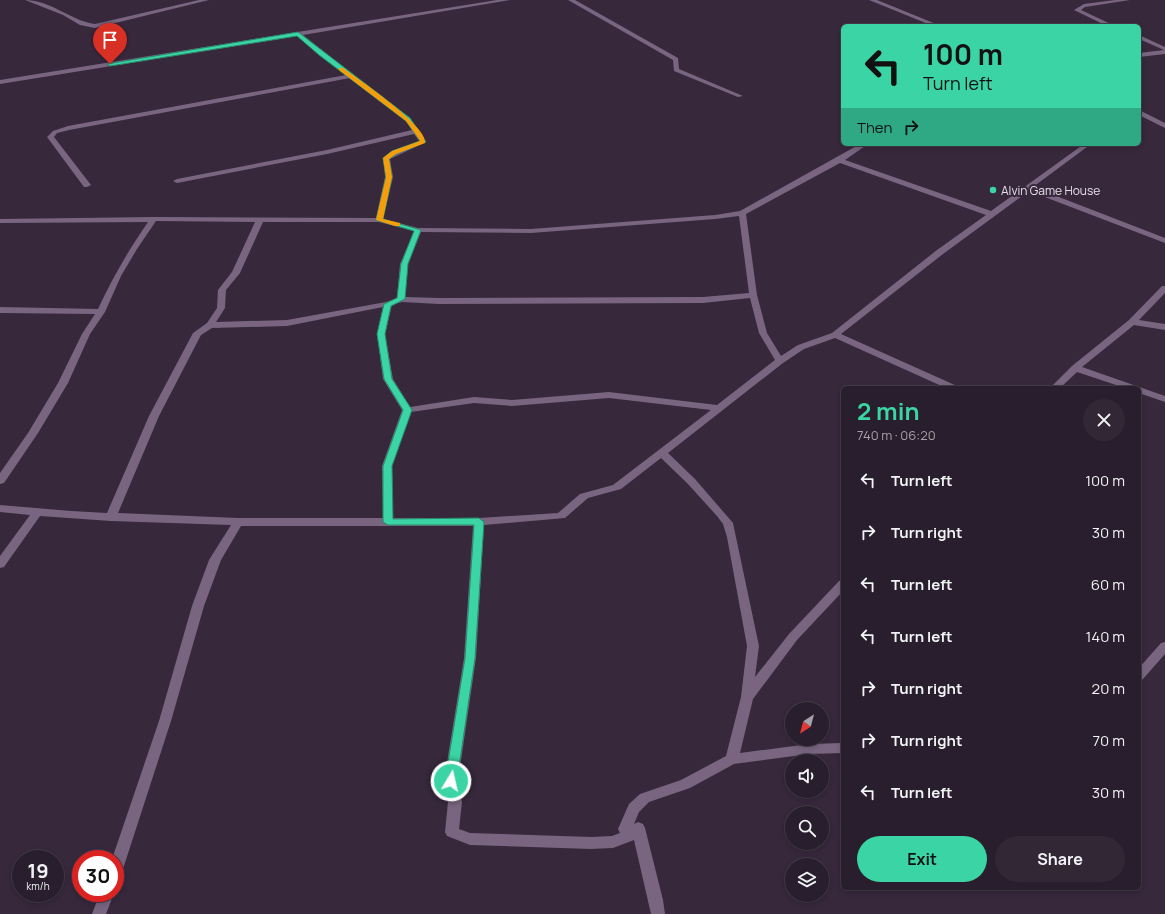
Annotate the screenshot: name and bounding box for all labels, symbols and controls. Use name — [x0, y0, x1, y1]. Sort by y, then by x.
pin — [93, 23, 127, 64]
icon: arrive — [99, 29, 121, 51]
text: 100 m — [923, 35, 1003, 73]
icon: left — [857, 40, 909, 92]
text: Turn left — [923, 71, 993, 95]
icon: right — [900, 116, 922, 138]
text: Then — [857, 117, 892, 138]
place label: Alvin Game House — [1001, 182, 1100, 199]
marker: Alvin Game House — [988, 185, 998, 195]
text: 2 min — [857, 394, 919, 427]
button: close — [1083, 399, 1125, 441]
text: 740 m · 06:20 — [857, 426, 936, 444]
icon: left — [857, 469, 879, 491]
text: Turn left — [891, 470, 953, 491]
text: 100 m — [1085, 470, 1125, 491]
icon: right — [857, 521, 879, 543]
text: Turn right — [891, 522, 962, 543]
text: 30 m — [1092, 522, 1125, 543]
icon: left — [857, 573, 879, 595]
text: Turn left — [891, 574, 953, 595]
text: 60 m — [1091, 574, 1125, 595]
icon: left — [857, 625, 879, 647]
text: Turn left — [891, 626, 953, 647]
text: 140 m — [1085, 626, 1125, 647]
icon: right — [857, 677, 879, 699]
text: Turn right — [891, 678, 962, 699]
text: 20 m — [1092, 678, 1125, 699]
north arrow — [785, 702, 829, 746]
map controls — [785, 702, 829, 902]
icon: right — [857, 729, 879, 751]
text: Turn right — [891, 730, 962, 751]
text: 70 m — [1093, 730, 1125, 751]
button: sound — [785, 754, 829, 798]
position arrow — [430, 760, 472, 802]
icon: left — [857, 781, 879, 803]
text: Turn left — [891, 782, 953, 803]
text: 30 m — [1092, 782, 1125, 803]
button: search — [785, 806, 829, 850]
button: Exit — [857, 836, 987, 882]
button: Share — [995, 836, 1125, 882]
speed limit sign: 30 — [72, 850, 124, 902]
text: 19 — [27, 857, 49, 884]
button: layers — [785, 858, 829, 902]
text: km/h — [26, 879, 50, 893]

